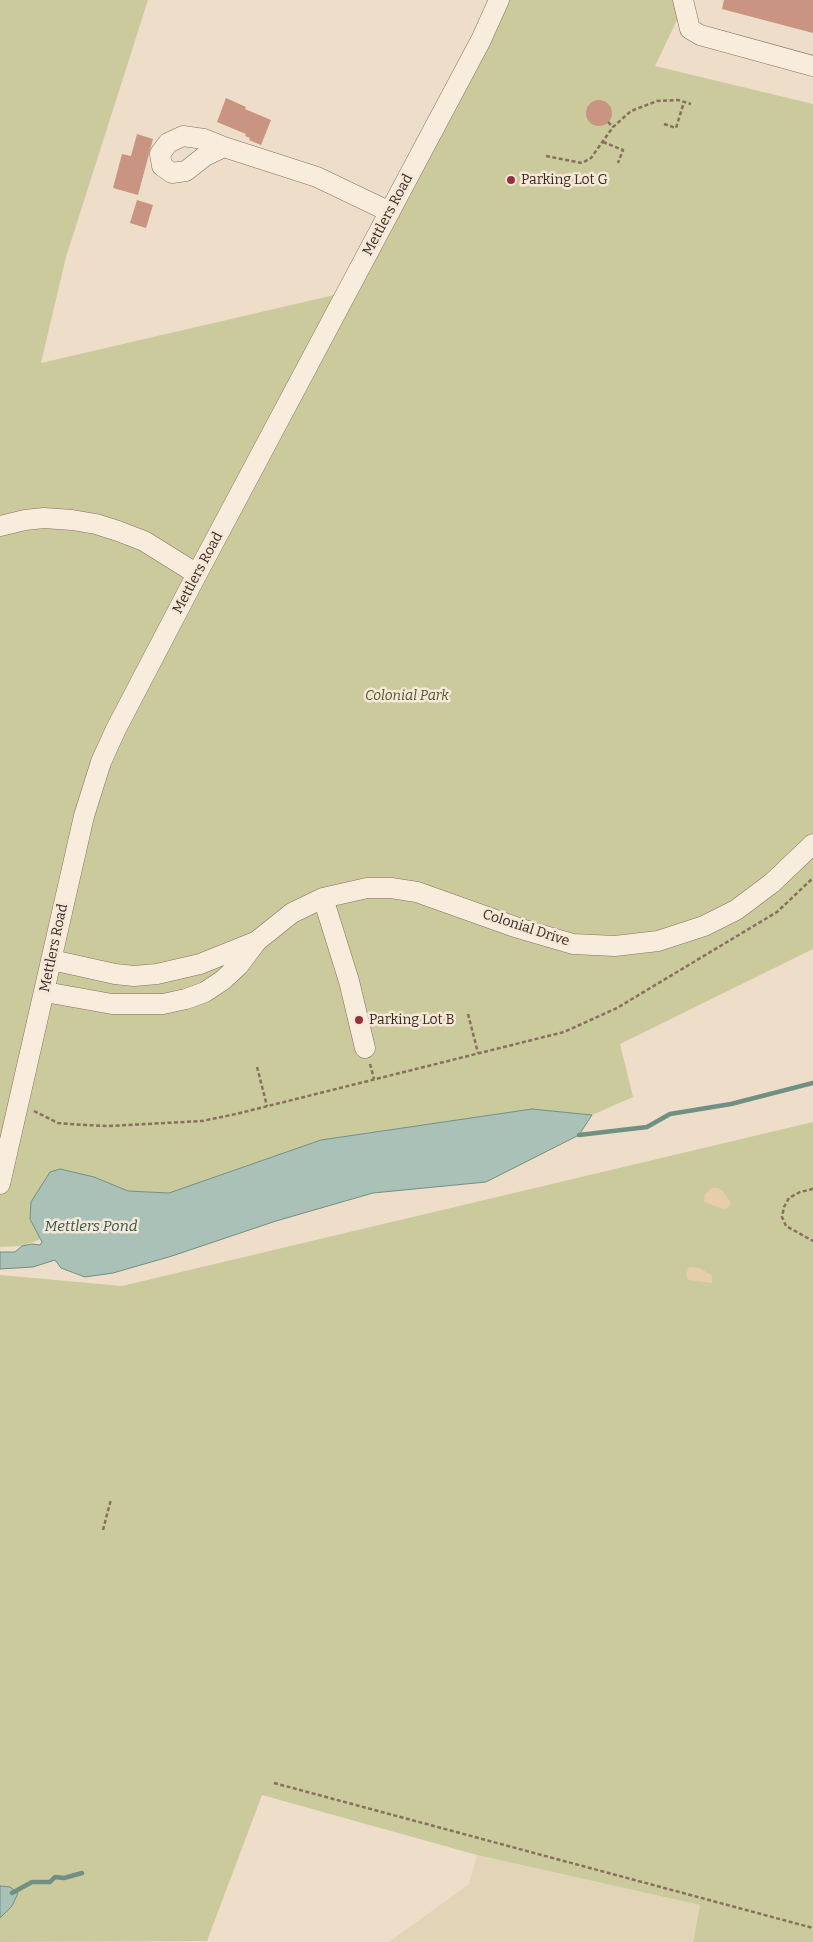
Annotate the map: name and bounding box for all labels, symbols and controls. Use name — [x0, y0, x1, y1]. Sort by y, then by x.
street label: Mettlers Road — [359, 171, 417, 259]
place label: Parking Lot G — [521, 172, 608, 188]
marker: Parking Lot G — [505, 174, 517, 186]
street label: Mettlers Road — [169, 529, 227, 617]
park label: Colonial Park — [365, 688, 449, 704]
street label: Mettlers Road — [36, 902, 72, 994]
street label: Colonial Drive — [480, 906, 572, 950]
place label: Parking Lot B — [369, 1012, 454, 1028]
marker: Parking Lot B — [353, 1014, 365, 1026]
water label: Mettlers Pond — [44, 1218, 138, 1236]

